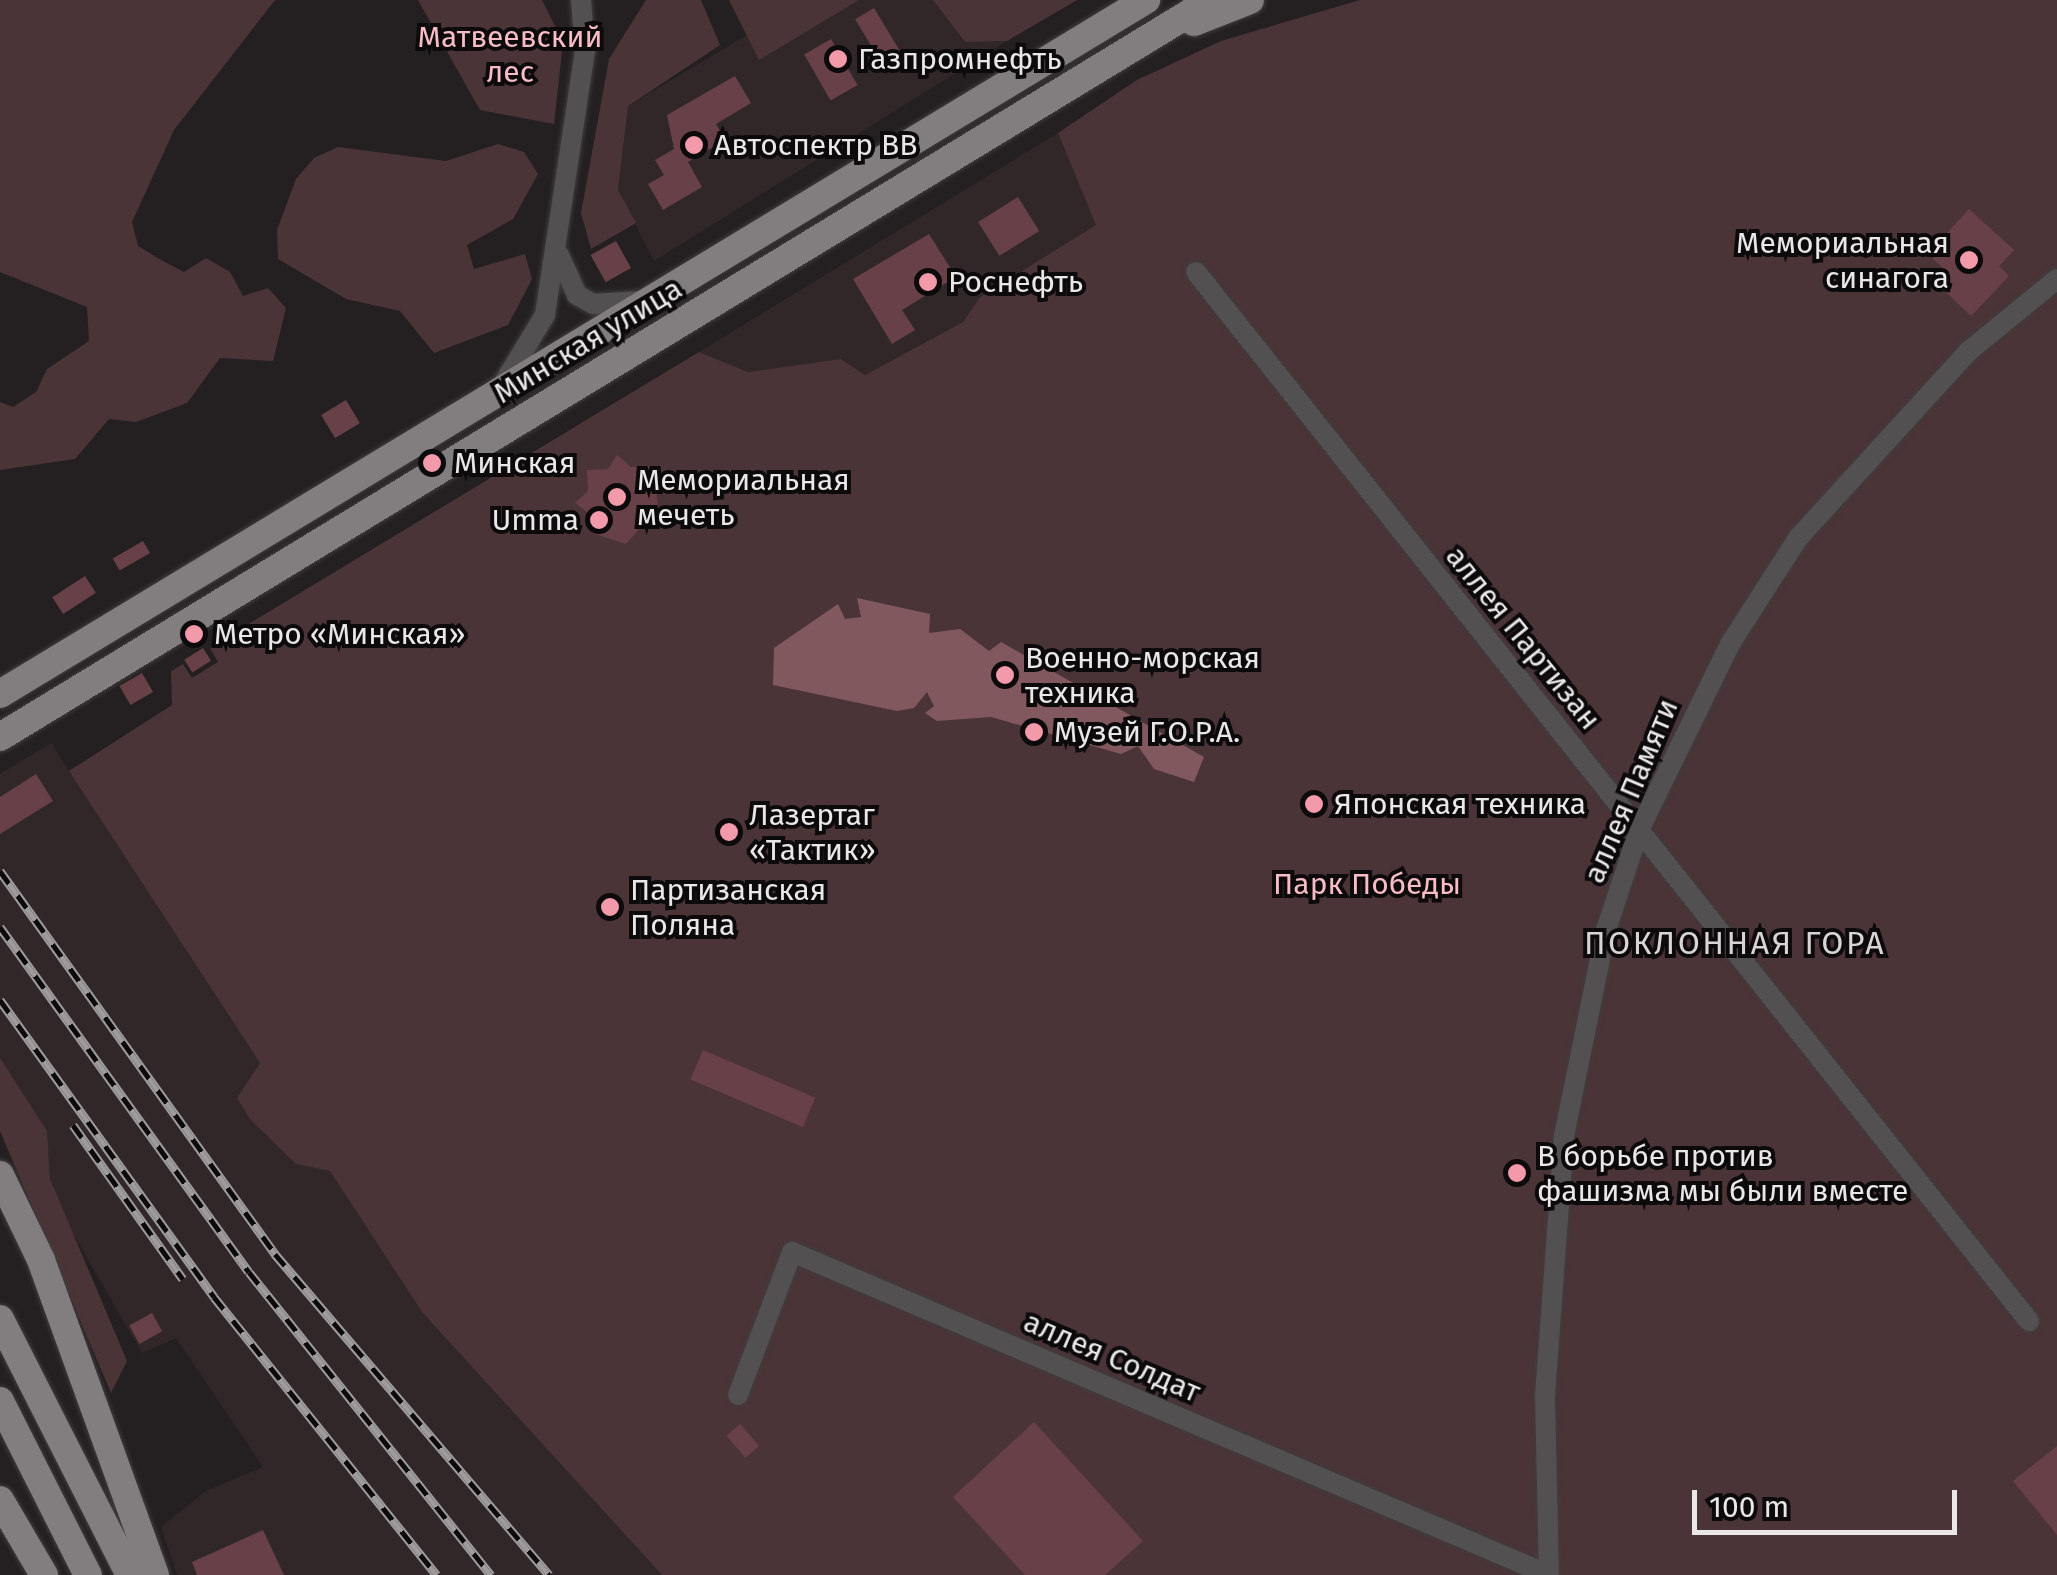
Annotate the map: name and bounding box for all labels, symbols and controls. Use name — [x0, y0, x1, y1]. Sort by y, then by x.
park label: Матвеевский лес — [418, 19, 602, 90]
place label: Газпромнефть — [858, 41, 1062, 77]
marker: Газпромнефть — [827, 48, 849, 70]
place label: Автоспектр ВВ — [714, 127, 918, 163]
marker: Автоспектр ВВ — [683, 134, 705, 156]
place label: Мемориальная синагога — [1736, 225, 1949, 296]
marker: Мемориальная синагога — [1958, 249, 1980, 271]
place label: Роснефть — [948, 264, 1083, 300]
street label: Минская улица — [487, 271, 689, 411]
marker: Роснефть — [917, 271, 939, 293]
place label: Минская — [454, 445, 575, 481]
marker: Минская — [419, 450, 445, 476]
place label: Мемориальная мечеть — [637, 462, 850, 532]
marker: Мемориальная мечеть — [606, 486, 628, 508]
place label: Umma — [491, 502, 579, 538]
marker: Umma — [588, 509, 610, 531]
street label: аллея Партизан — [1438, 539, 1608, 737]
place label: Метро «Минская» — [214, 616, 465, 652]
marker: Метро «Минская» — [183, 623, 205, 645]
place label: Военно-морская техника — [1025, 640, 1260, 710]
marker: Военно-морская техника — [994, 664, 1016, 686]
street label: аллея Памяти — [1576, 694, 1686, 888]
place label: Музей Г.О.Р.А. — [1054, 714, 1240, 750]
marker: Музей Г.О.Р.А. — [1023, 721, 1045, 743]
place label: Японская техника — [1334, 786, 1586, 822]
marker: Японская техника — [1303, 793, 1325, 815]
place label: Лазертаг «Тактик» — [749, 797, 876, 868]
marker: Лазертаг «Тактик» — [718, 821, 740, 843]
park label: Парк Победы — [1273, 866, 1461, 902]
place label: Партизанская Поляна — [630, 872, 826, 942]
marker: Партизанская Поляна — [599, 896, 621, 918]
district label: ПОКЛОННАЯ ГОРА — [1584, 924, 1886, 962]
place label: В борьбе против фашизма мы были вместе — [1537, 1138, 1908, 1208]
marker: В борьбе против фашизма мы были вместе — [1506, 1162, 1528, 1184]
street label: аллея Солдат — [1018, 1304, 1206, 1410]
scale bar — [1697, 1470, 1962, 1532]
text: 100 m — [1709, 1489, 1789, 1525]

